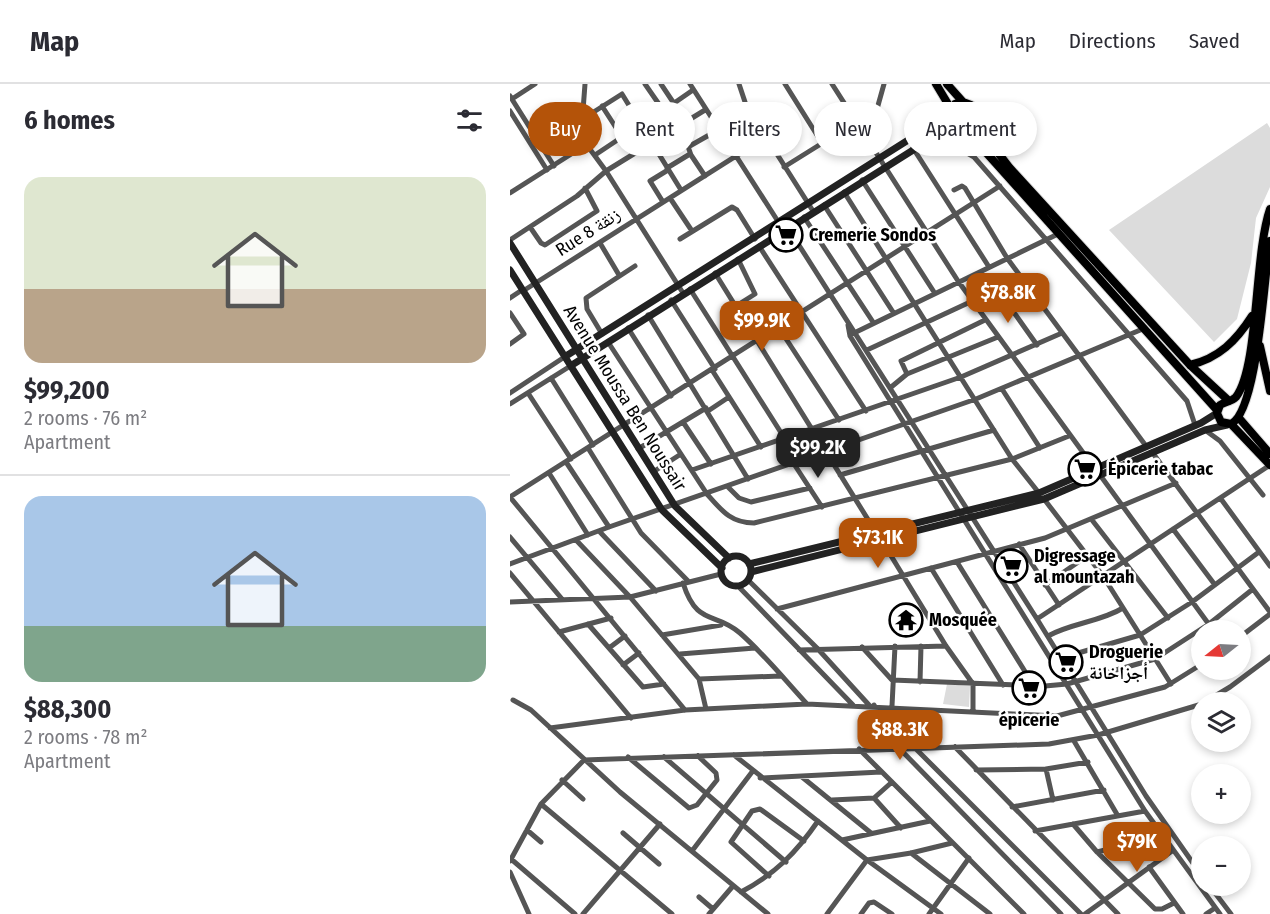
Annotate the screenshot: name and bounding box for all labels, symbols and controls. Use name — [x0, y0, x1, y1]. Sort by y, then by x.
text: Map — [30, 25, 79, 58]
text: Map — [999, 28, 1036, 54]
text: Directions — [1069, 28, 1156, 54]
text: Saved — [1189, 28, 1240, 54]
chip: Buy — [528, 102, 602, 156]
chip: Rent — [614, 102, 695, 156]
chip: Filters — [707, 102, 802, 156]
chip: New — [814, 102, 892, 156]
chip: Apartment — [904, 102, 1037, 156]
icon: filters — [453, 104, 486, 137]
text: 6 homes — [24, 105, 115, 136]
street label: Rue 8 زنقة — [552, 203, 624, 261]
icon: home — [201, 216, 309, 324]
supermarket icon: Cremerie Sondos — [768, 217, 804, 253]
place label: Cremerie Sondos — [809, 224, 936, 246]
pin: $78.8K — [959, 273, 1057, 324]
text: $78.8K — [980, 280, 1036, 304]
street label: Avenue Moussa Ben Noussair — [559, 301, 692, 496]
pin: $99.9K — [713, 301, 811, 352]
text: $99.9K — [734, 308, 790, 332]
text: $99,200 — [24, 375, 110, 406]
text: 2 rooms · 76 m² — [24, 406, 147, 430]
pin: $99.2K — [769, 428, 867, 479]
text: Apartment — [24, 430, 111, 454]
text: $99.2K — [790, 435, 846, 459]
supermarket icon: Épicerie tabac — [1067, 451, 1103, 487]
place label: Épicerie tabac — [1108, 457, 1213, 480]
pin: $73.1K — [829, 518, 927, 569]
text: $73.1K — [853, 525, 903, 549]
icon: home — [201, 535, 309, 643]
place label: Digressage al mountazah — [1034, 545, 1134, 588]
supermarket icon: Digressage al mountazah — [993, 548, 1029, 584]
temple icon: Mosquée — [888, 602, 924, 638]
place label: Mosquée — [929, 609, 997, 631]
north arrow — [1191, 620, 1251, 680]
map controls — [1191, 620, 1251, 896]
place label: Droguerie أجزاخانة — [1089, 641, 1163, 684]
supermarket icon: Droguerie أجزاخانة — [1048, 644, 1084, 680]
supermarket icon: épicerie — [1011, 670, 1047, 706]
button: layers — [1191, 692, 1251, 752]
text: $88,300 — [24, 694, 111, 725]
place label: épicerie — [999, 709, 1059, 731]
pin: $88.3K — [851, 710, 949, 761]
text: $88.3K — [871, 717, 929, 741]
text: 2 rooms · 78 m² — [24, 725, 147, 749]
text: Apartment — [24, 749, 111, 773]
button: + — [1191, 764, 1251, 824]
pin: $79K — [1101, 822, 1173, 873]
text: $79K — [1117, 829, 1157, 853]
button: − — [1191, 836, 1251, 896]

